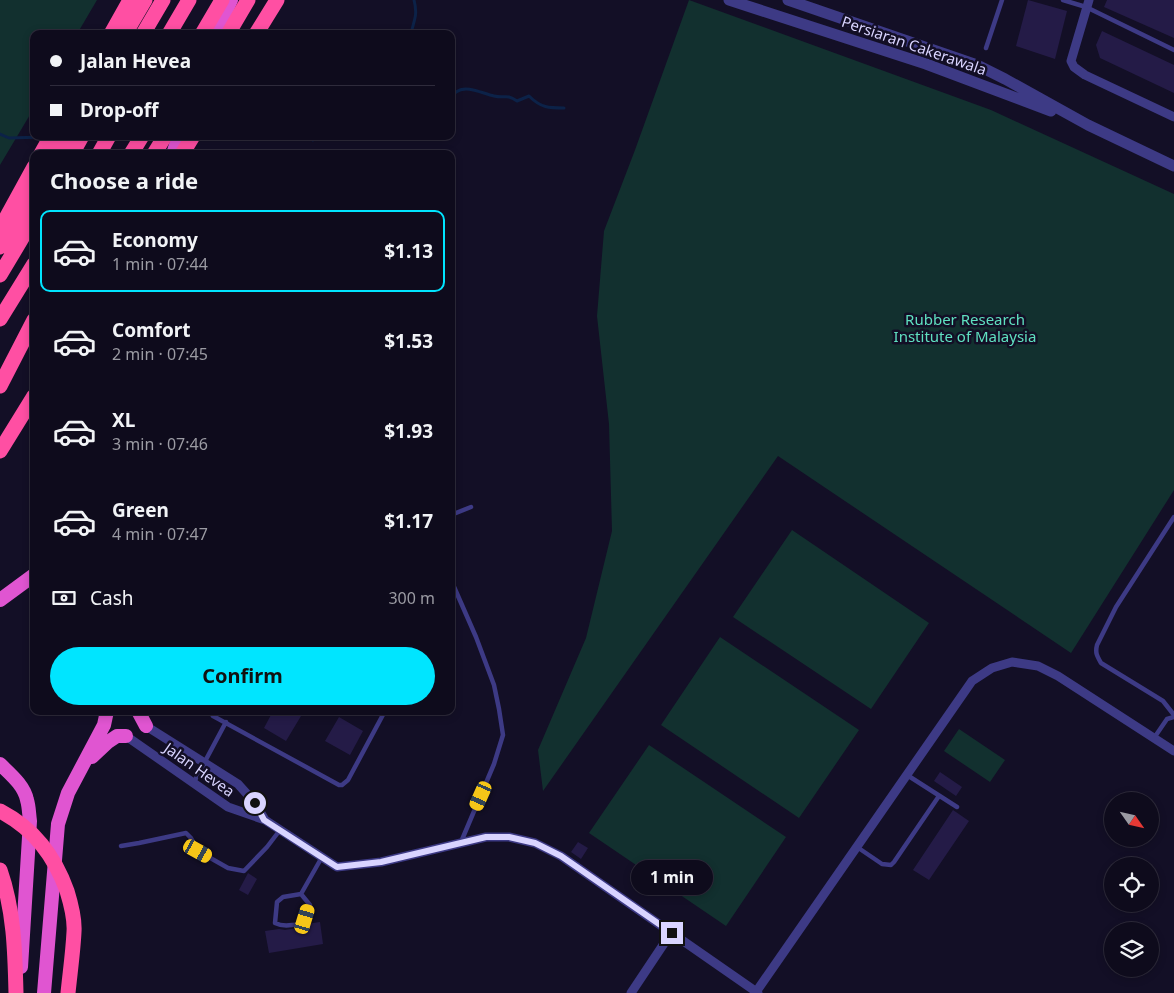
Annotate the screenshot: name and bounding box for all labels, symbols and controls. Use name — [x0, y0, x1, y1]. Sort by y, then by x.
street label: Persiaran Cakerawala — [839, 11, 989, 79]
text: Jalan Hevea — [80, 48, 191, 74]
text: Drop-off — [80, 97, 159, 123]
text: Choose a ride — [50, 165, 198, 195]
text: Economy — [112, 227, 198, 253]
icon: car — [52, 229, 97, 274]
text: $1.13 — [384, 238, 433, 264]
text: 1 min · 07:44 — [112, 253, 208, 275]
park label: Rubber Research Institute of Malaysia — [894, 309, 1036, 346]
text: Comfort — [112, 317, 191, 343]
icon: car — [52, 319, 97, 364]
text: $1.53 — [384, 328, 433, 354]
text: 2 min · 07:45 — [112, 343, 208, 365]
text: XL — [112, 407, 135, 433]
icon: car — [52, 409, 97, 454]
text: $1.93 — [384, 418, 433, 444]
text: 3 min · 07:46 — [112, 433, 208, 455]
text: Green — [112, 497, 169, 523]
icon: car — [52, 499, 97, 544]
text: $1.17 — [384, 508, 433, 534]
text: 4 min · 07:47 — [112, 523, 208, 545]
icon: cash — [50, 584, 78, 612]
text: Cash — [90, 585, 134, 611]
text: 300 m — [388, 587, 435, 609]
button: Confirm — [50, 647, 435, 705]
street label: Jalan Hevea — [159, 736, 239, 801]
car — [468, 779, 493, 813]
route start — [244, 792, 266, 814]
north arrow — [1104, 792, 1159, 848]
map controls — [1104, 792, 1159, 977]
car — [181, 837, 214, 865]
button: locate — [1104, 857, 1159, 912]
callout: 1 min — [631, 860, 713, 896]
text: 1 min — [650, 866, 694, 888]
car — [293, 902, 316, 936]
route end — [661, 922, 683, 944]
button: layers — [1104, 922, 1159, 977]

